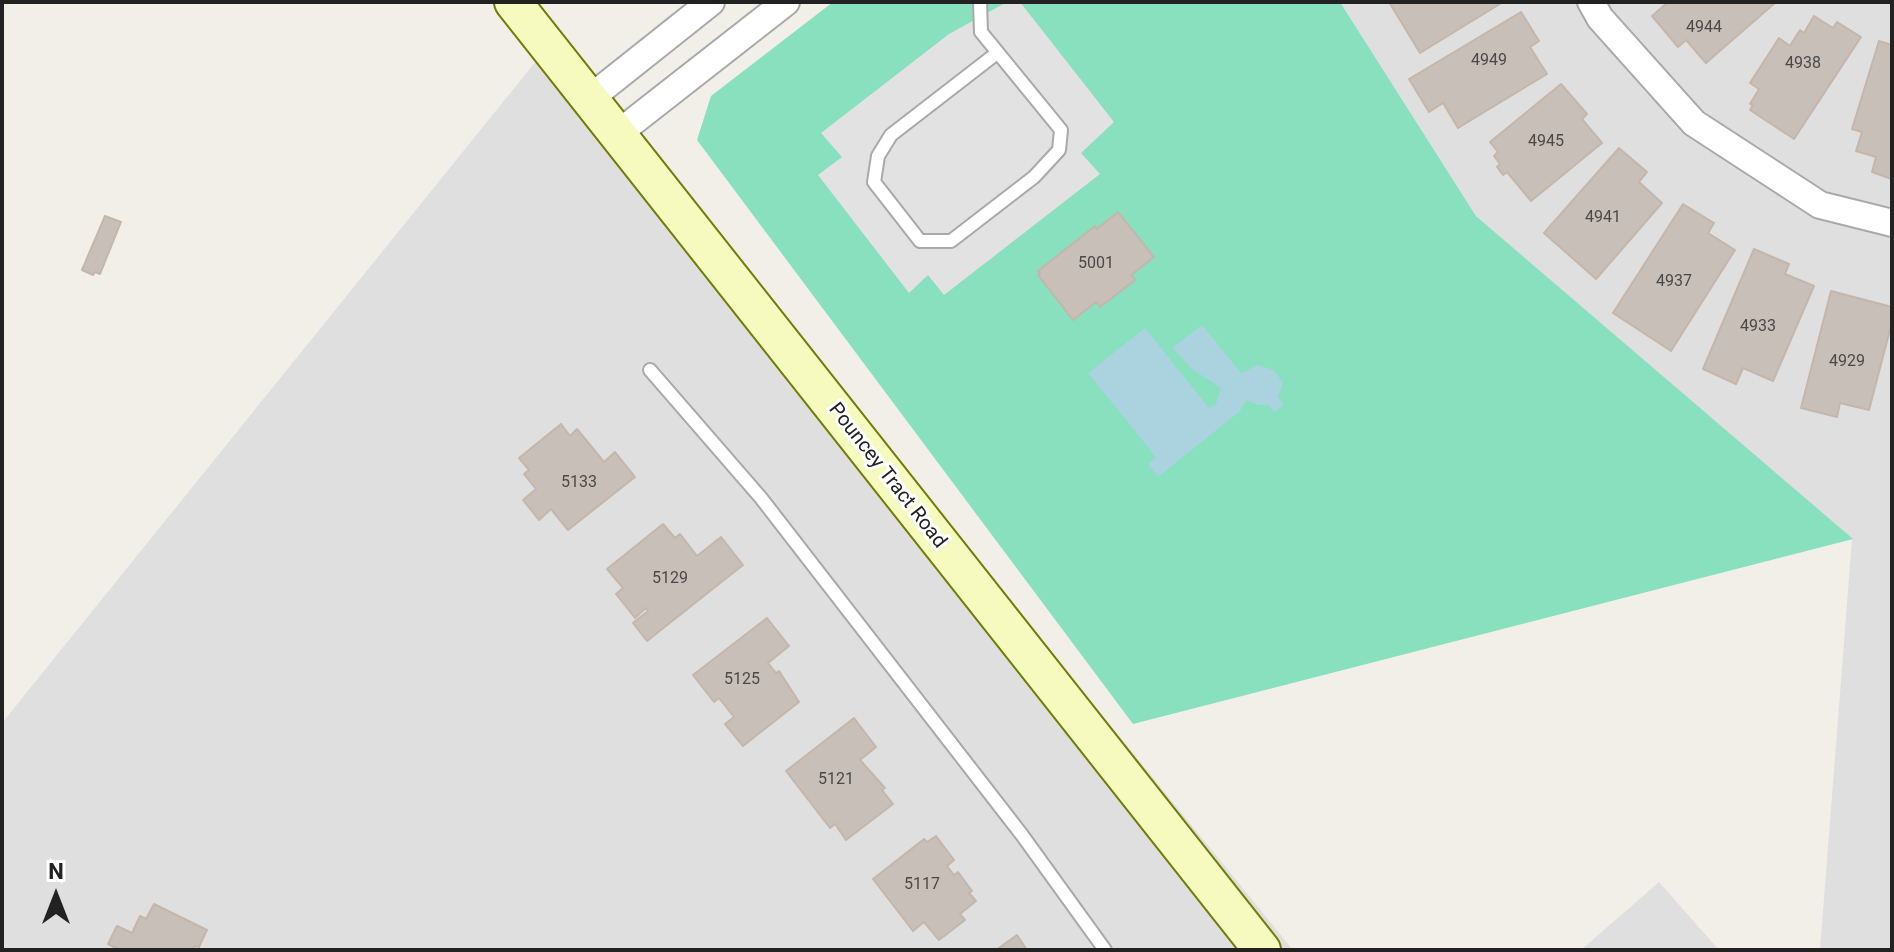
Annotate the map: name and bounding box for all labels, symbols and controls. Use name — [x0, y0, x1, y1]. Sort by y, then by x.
house number: 4944 — [1686, 18, 1722, 38]
house number: 4949 — [1471, 51, 1507, 71]
house number: 4938 — [1785, 54, 1821, 74]
house number: 4945 — [1528, 132, 1564, 152]
house number: 4941 — [1585, 208, 1621, 228]
house number: 5001 — [1078, 254, 1114, 274]
house number: 4937 — [1656, 272, 1692, 292]
house number: 4933 — [1740, 317, 1776, 337]
house number: 4929 — [1829, 352, 1865, 372]
street label: Pouncey Tract Road — [823, 399, 951, 553]
house number: 5133 — [561, 473, 597, 493]
house number: 5129 — [652, 569, 688, 589]
house number: 5125 — [724, 670, 760, 690]
house number: 5121 — [818, 770, 854, 790]
north arrow — [16, 856, 96, 936]
text: N — [48, 859, 64, 884]
house number: 5117 — [904, 875, 940, 895]

